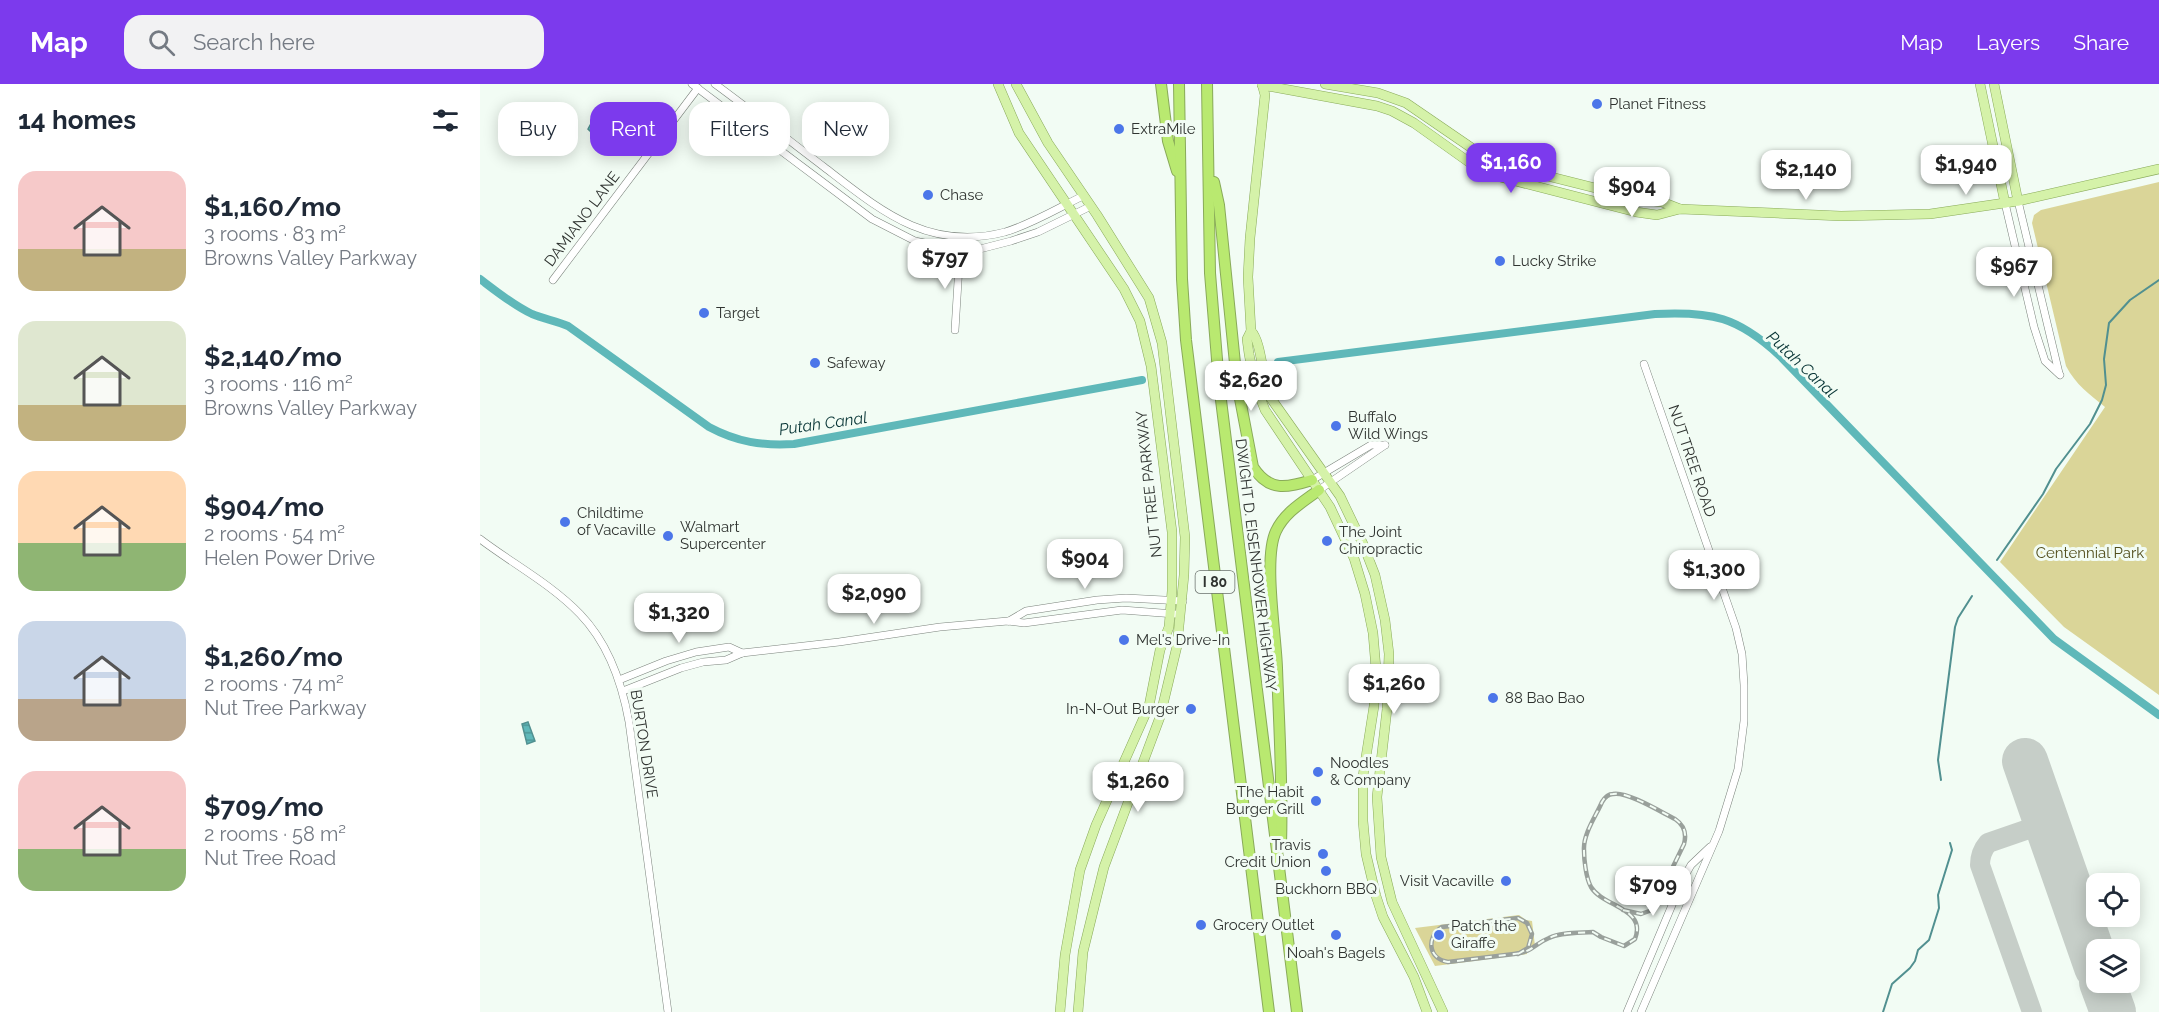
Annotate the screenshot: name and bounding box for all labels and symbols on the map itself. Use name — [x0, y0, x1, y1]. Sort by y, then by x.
place label: Planet Fitness — [1609, 95, 1706, 113]
marker: Planet Fitness — [1590, 97, 1604, 111]
place label: ExtraMile — [1131, 120, 1196, 138]
marker: ExtraMile — [1112, 122, 1126, 136]
pin: $1,160 — [1462, 143, 1560, 194]
pin: $1,940 — [1917, 145, 2015, 196]
pin: $2,140 — [1757, 150, 1855, 201]
pin: $904 — [1596, 167, 1668, 218]
street label: DAMIANO LANE — [541, 168, 623, 270]
place label: Chase — [940, 186, 983, 204]
marker: Chase — [921, 188, 935, 202]
pin: $797 — [909, 239, 981, 290]
pin: $967 — [1978, 247, 2050, 298]
place label: Lucky Strike — [1512, 252, 1596, 270]
marker: Lucky Strike — [1493, 254, 1507, 268]
place label: Target — [716, 304, 760, 322]
marker: Target — [697, 306, 711, 320]
water label: Putah Canal — [1763, 327, 1841, 402]
place label: Safeway — [827, 354, 886, 372]
marker: Safeway — [808, 356, 822, 370]
pin: $2,620 — [1202, 361, 1300, 412]
street label: NUT TREE ROAD — [1664, 402, 1720, 520]
water label: Putah Canal — [778, 408, 868, 439]
place label: Buffalo Wild Wings — [1348, 408, 1428, 443]
street label: NUT TREE PARKWAY — [1132, 409, 1166, 558]
marker: Buffalo Wild Wings — [1329, 419, 1343, 433]
street label: DWIGHT D. EISENHOWER HIGHWAY — [1232, 438, 1280, 693]
place label: Childtime of Vacaville — [577, 504, 656, 539]
marker: Childtime of Vacaville — [558, 515, 572, 529]
place label: Walmart Supercenter — [680, 518, 766, 553]
place label: The Joint Chiropractic — [1339, 523, 1423, 558]
marker: Walmart Supercenter — [661, 529, 675, 543]
marker: The Joint Chiropractic — [1320, 534, 1334, 548]
pin: $904 — [1049, 539, 1121, 590]
park label: Centennial Park — [2036, 544, 2144, 562]
pin: $1,300 — [1665, 550, 1763, 601]
road number: I 80 — [1196, 571, 1234, 593]
pin: $2,090 — [825, 574, 923, 625]
pin: $1,320 — [630, 593, 728, 644]
place label: Mel's Drive-In — [1136, 631, 1230, 649]
marker: Mel's Drive-In — [1117, 633, 1131, 647]
pin: $1,260 — [1345, 664, 1443, 715]
street label: BURTON DRIVE — [627, 688, 661, 800]
place label: 88 Bao Bao — [1505, 689, 1585, 707]
marker: 88 Bao Bao — [1486, 691, 1500, 705]
place label: In-N-Out Burger — [1066, 700, 1180, 718]
marker: In-N-Out Burger — [1184, 702, 1198, 716]
place label: Noodles & Company — [1330, 754, 1411, 789]
pin: $1,260 — [1089, 762, 1187, 813]
marker: Noodles & Company — [1311, 765, 1325, 779]
place label: The Habit Burger Grill — [1226, 783, 1305, 818]
marker: The Habit Burger Grill — [1309, 794, 1323, 808]
place label: Travis Credit Union — [1225, 836, 1311, 871]
marker: Travis Credit Union — [1316, 847, 1330, 861]
marker: Buckhorn BBQ — [1319, 864, 1333, 878]
pin: $709 — [1617, 866, 1689, 917]
place label: Visit Vacaville — [1400, 872, 1494, 890]
marker: Visit Vacaville — [1499, 874, 1513, 888]
place label: Buckhorn BBQ — [1275, 880, 1377, 898]
place label: Grocery Outlet — [1213, 916, 1315, 934]
place label: Patch the Giraffe — [1451, 917, 1517, 952]
marker: Grocery Outlet — [1194, 918, 1208, 932]
marker: Noah's Bagels — [1329, 928, 1343, 942]
marker: Patch the Giraffe — [1432, 928, 1446, 942]
place label: Noah's Bagels — [1287, 944, 1385, 962]

